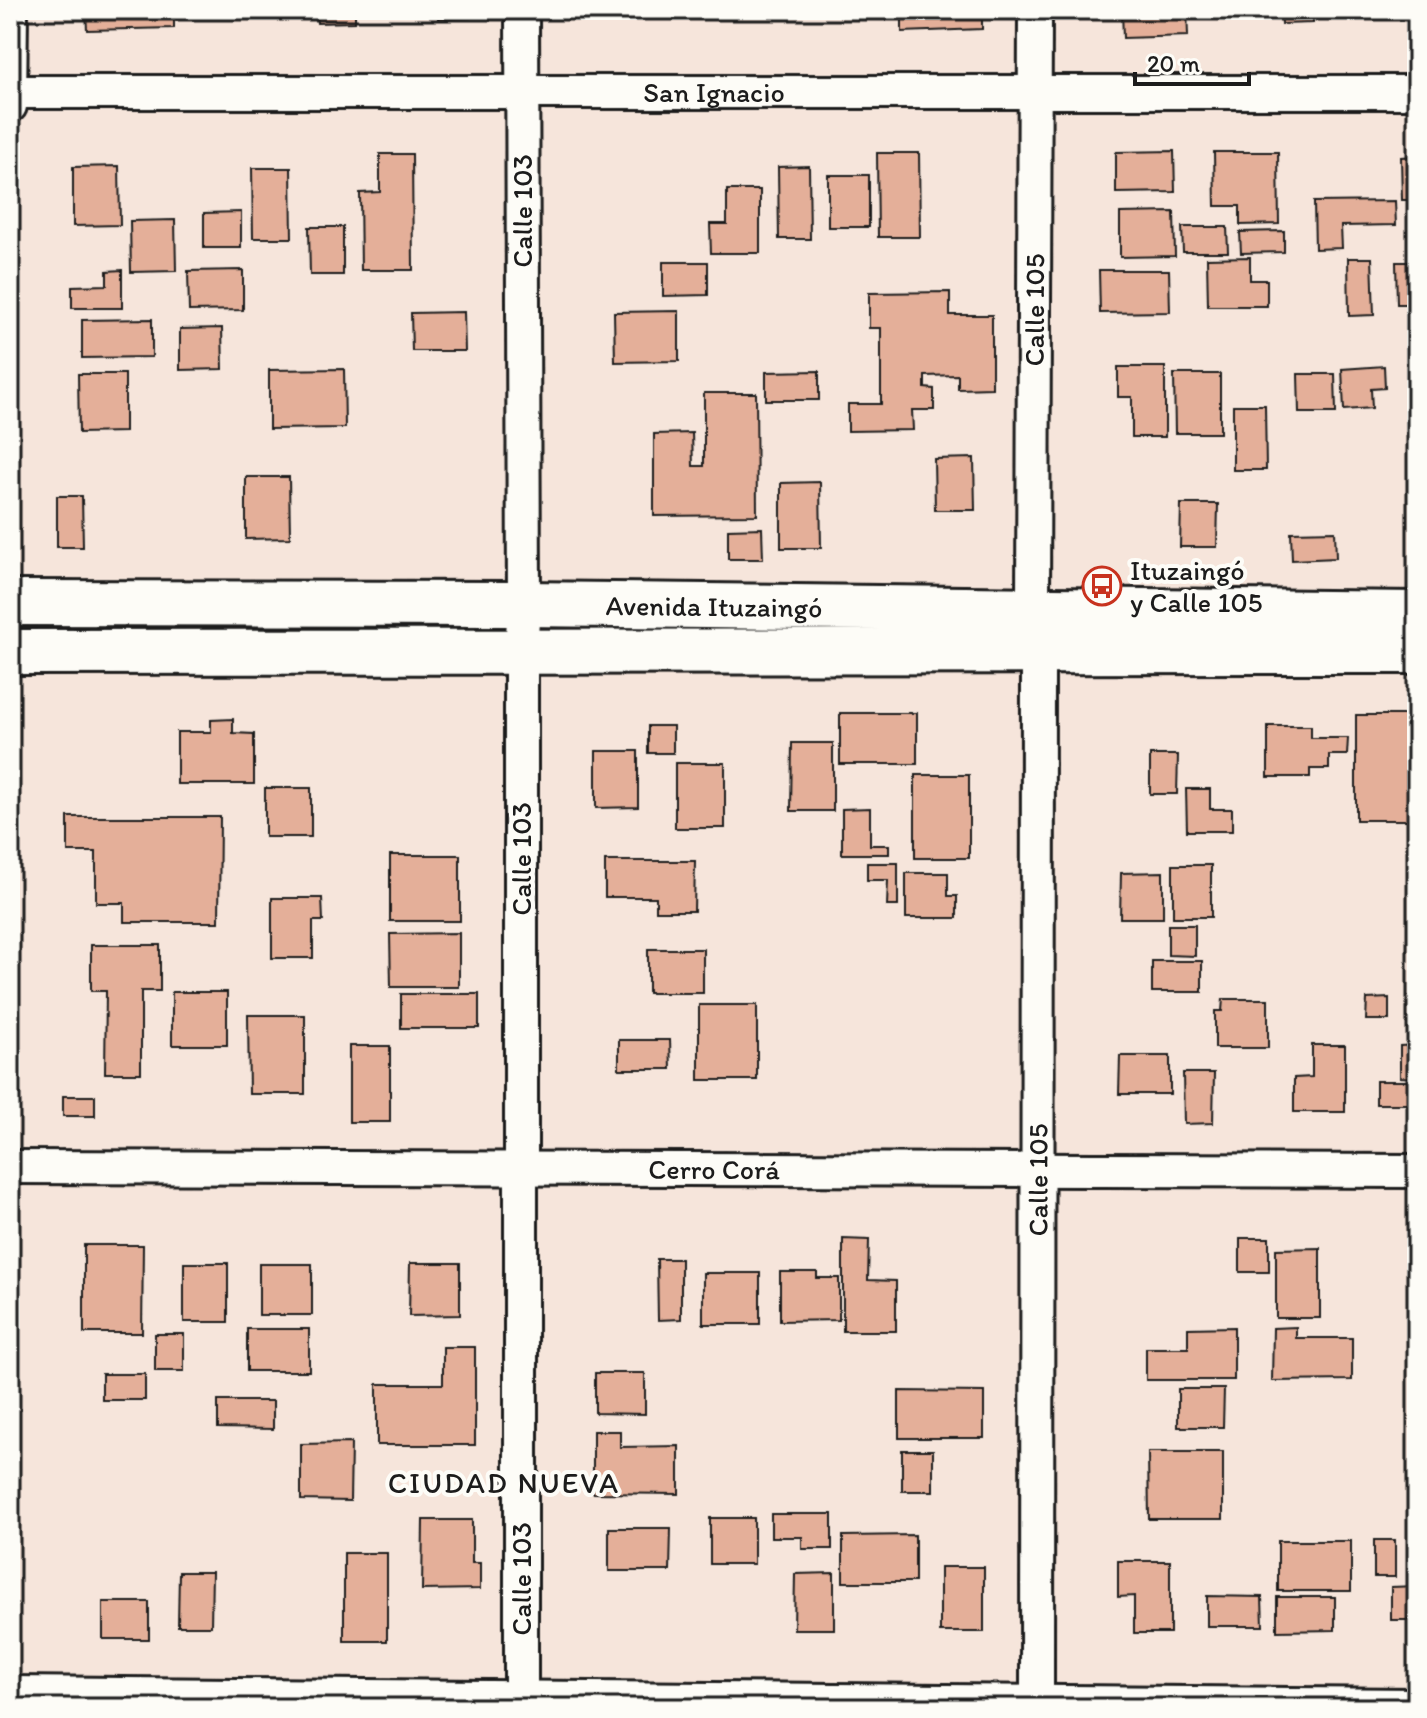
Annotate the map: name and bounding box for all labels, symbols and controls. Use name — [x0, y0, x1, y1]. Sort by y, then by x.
scale bar — [1135, 36, 1249, 86]
text: 20 m — [1147, 49, 1200, 78]
street label: San Ignacio — [643, 75, 785, 109]
street label: Calle 103 — [505, 154, 539, 268]
street label: Calle 105 — [1017, 253, 1051, 367]
place label: Ituzaingó y Calle 105 — [1130, 553, 1262, 619]
bus stop icon: Ituzaingó y Calle 105 — [1081, 565, 1123, 607]
street label: Avenida Ituzaingó — [605, 588, 823, 624]
street label: Calle 103 — [504, 802, 538, 916]
street label: Calle 105 — [1020, 1123, 1055, 1237]
street label: Cerro Corá — [648, 1152, 780, 1186]
district label: CIUDAD NUEVA — [388, 1464, 620, 1501]
street label: Calle 103 — [504, 1522, 538, 1636]

